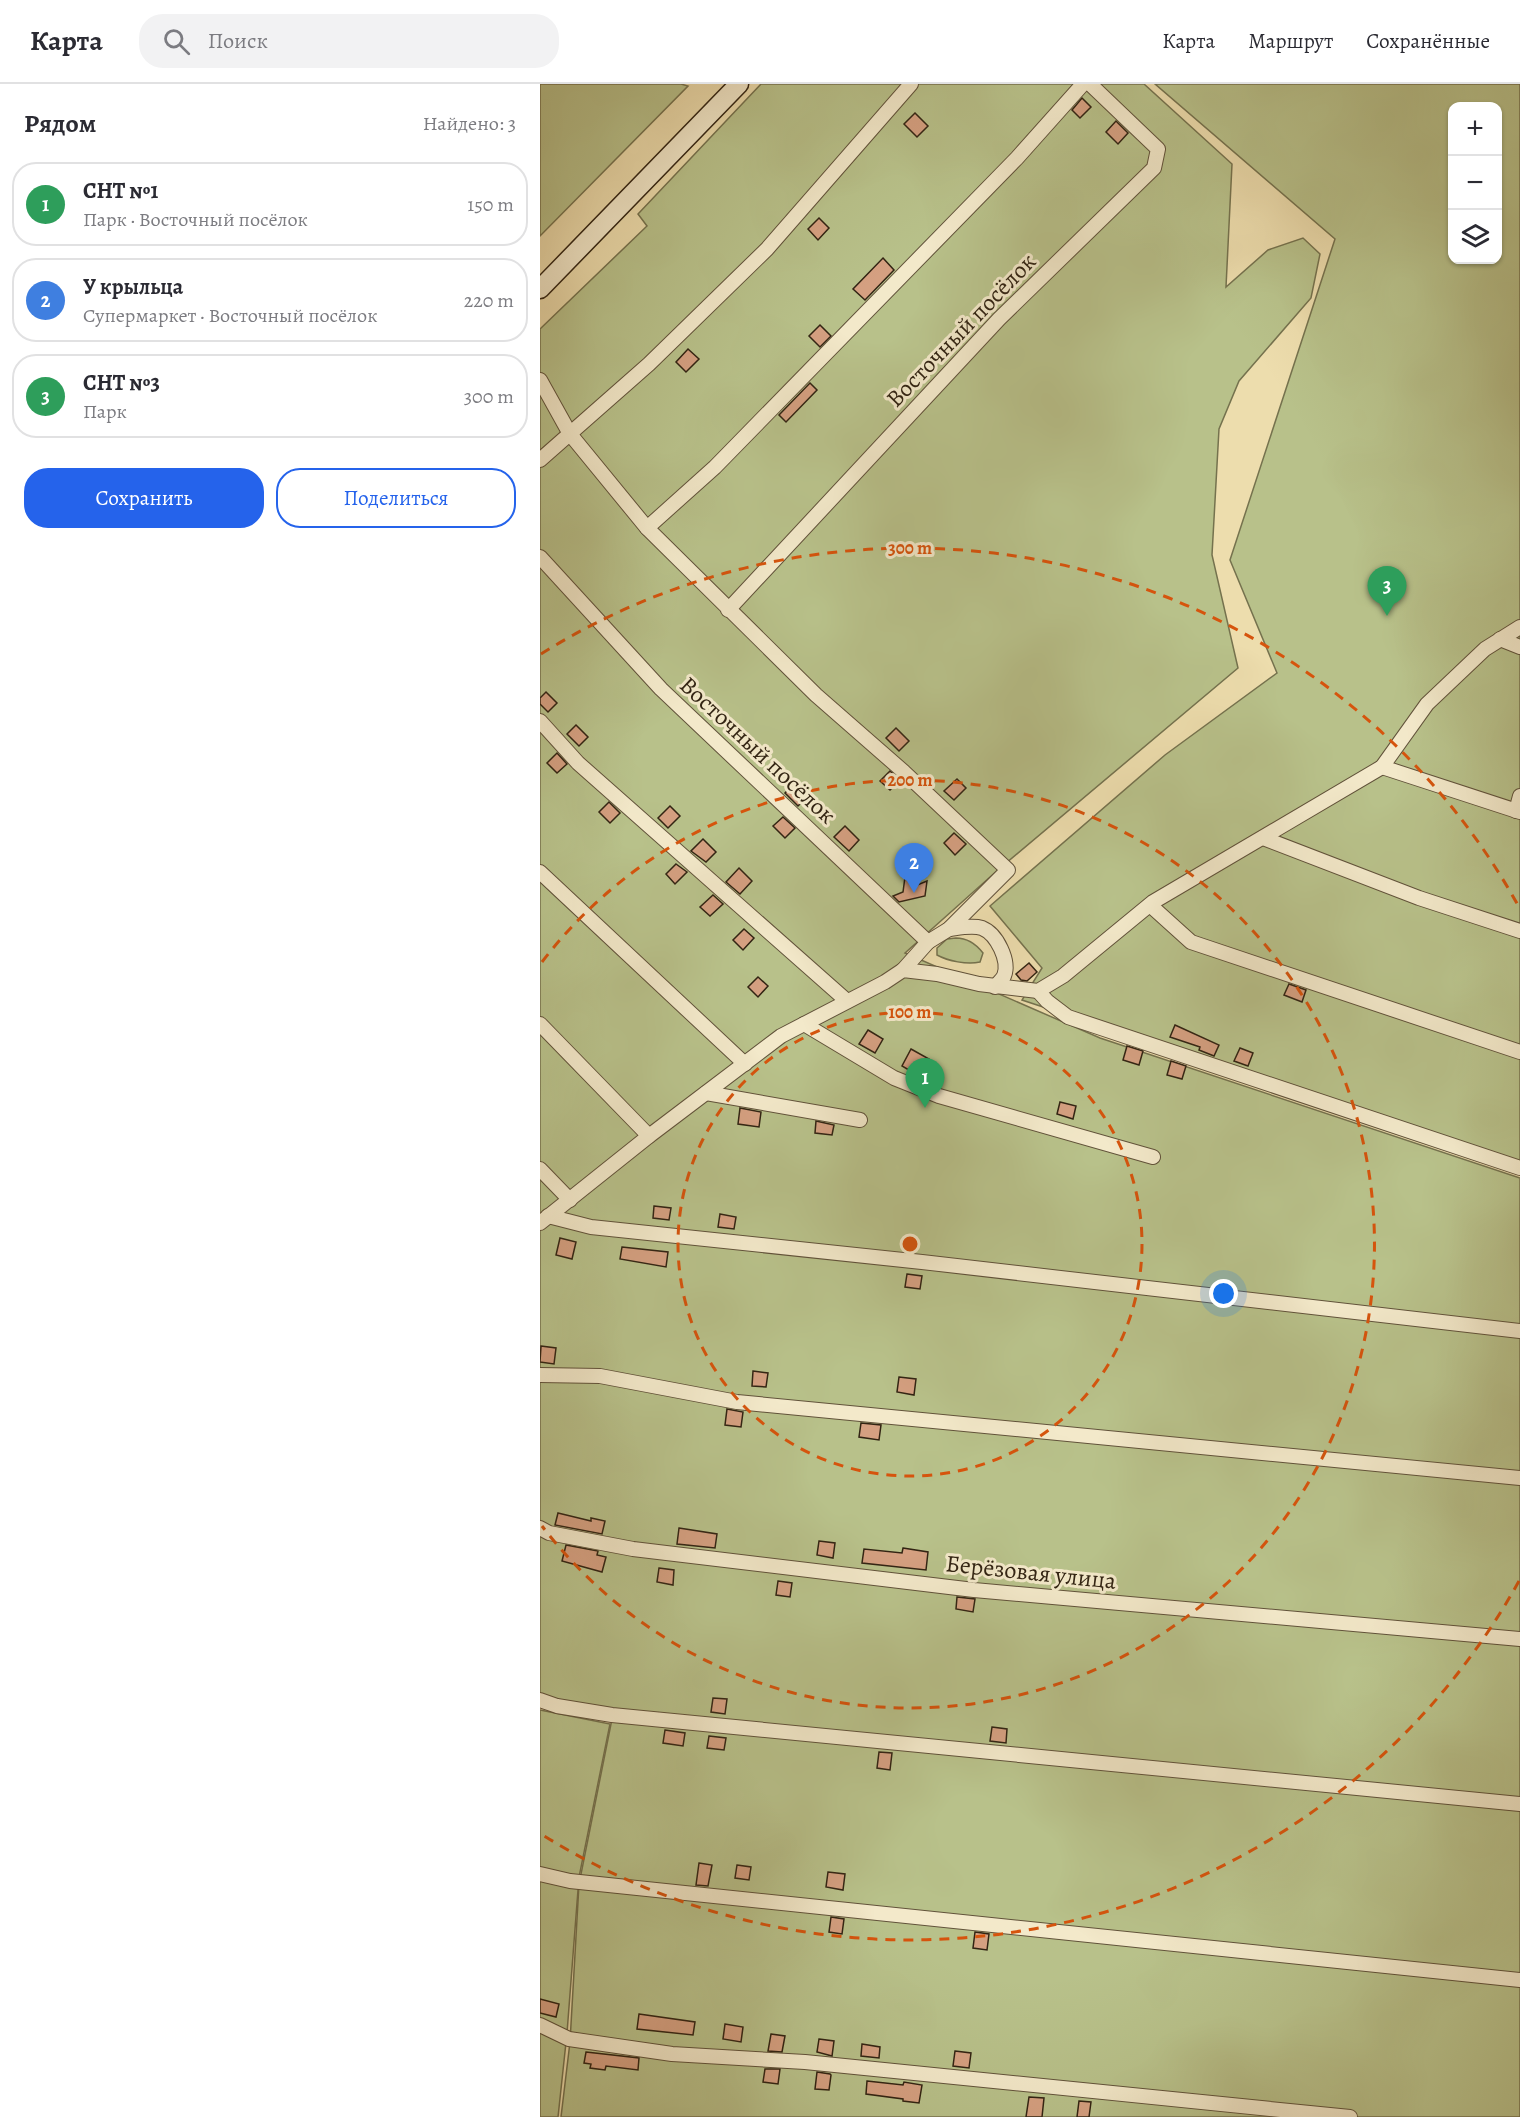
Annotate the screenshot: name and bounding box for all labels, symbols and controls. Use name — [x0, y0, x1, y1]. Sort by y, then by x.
search box — [139, 14, 559, 68]
text: Карта — [30, 22, 103, 60]
icon: search — [160, 25, 193, 58]
text: Поиск — [208, 26, 268, 56]
text: Карта — [1162, 27, 1215, 55]
text: Маршрут — [1248, 27, 1333, 55]
text: Сохранённые — [1366, 27, 1490, 55]
map controls — [1448, 102, 1502, 264]
button: + — [1448, 102, 1502, 156]
text: Рядом — [24, 106, 96, 141]
text: Найдено: 3 — [423, 110, 516, 137]
button: − — [1448, 156, 1502, 210]
text: СНТ №1 — [83, 176, 158, 206]
text: 1 — [42, 191, 49, 218]
text: 150 m — [467, 191, 514, 218]
text: Парк · Восточный посёлок — [83, 206, 308, 233]
button: layers — [1448, 210, 1502, 264]
street label: Восточный посёлок — [879, 246, 1043, 414]
text: У крыльца — [83, 272, 183, 302]
text: 2 — [41, 287, 50, 314]
text: 220 m — [464, 287, 514, 314]
text: Супермаркет · Восточный посёлок — [83, 302, 378, 329]
text: СНТ №3 — [83, 368, 160, 398]
text: 3 — [41, 383, 50, 410]
text: 300 m — [464, 383, 514, 410]
text: Парк — [83, 398, 127, 425]
button: Сохранить — [24, 468, 264, 528]
button: Поделиться — [276, 468, 516, 528]
text: 300 m — [888, 536, 932, 560]
pin: 3 — [1368, 566, 1406, 616]
street label: Восточный посёлок — [673, 669, 843, 831]
text: 200 m — [887, 768, 933, 792]
pin: 2 — [894, 844, 934, 893]
text: 100 m — [889, 1000, 931, 1024]
pin: 1 — [906, 1058, 944, 1108]
centre of rings — [900, 1234, 920, 1254]
your location — [1209, 1279, 1238, 1308]
street label: Берёзовая улица — [944, 1547, 1118, 1597]

